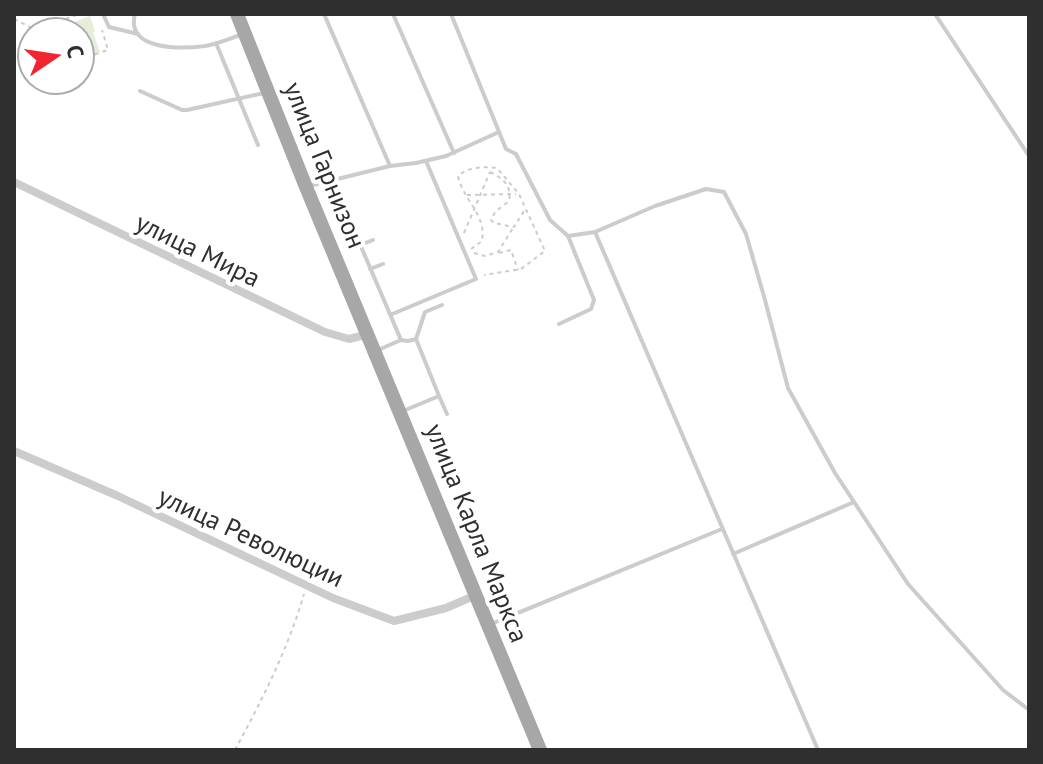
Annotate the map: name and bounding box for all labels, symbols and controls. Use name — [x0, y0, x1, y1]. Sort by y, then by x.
north arrow — [16, 16, 96, 96]
text: С — [60, 42, 91, 61]
street label: улица Гарнизон — [277, 77, 374, 253]
street label: улица Мира — [130, 205, 266, 294]
street label: улица Карла Маркса — [419, 419, 536, 647]
street label: улица Революции — [153, 479, 349, 594]

